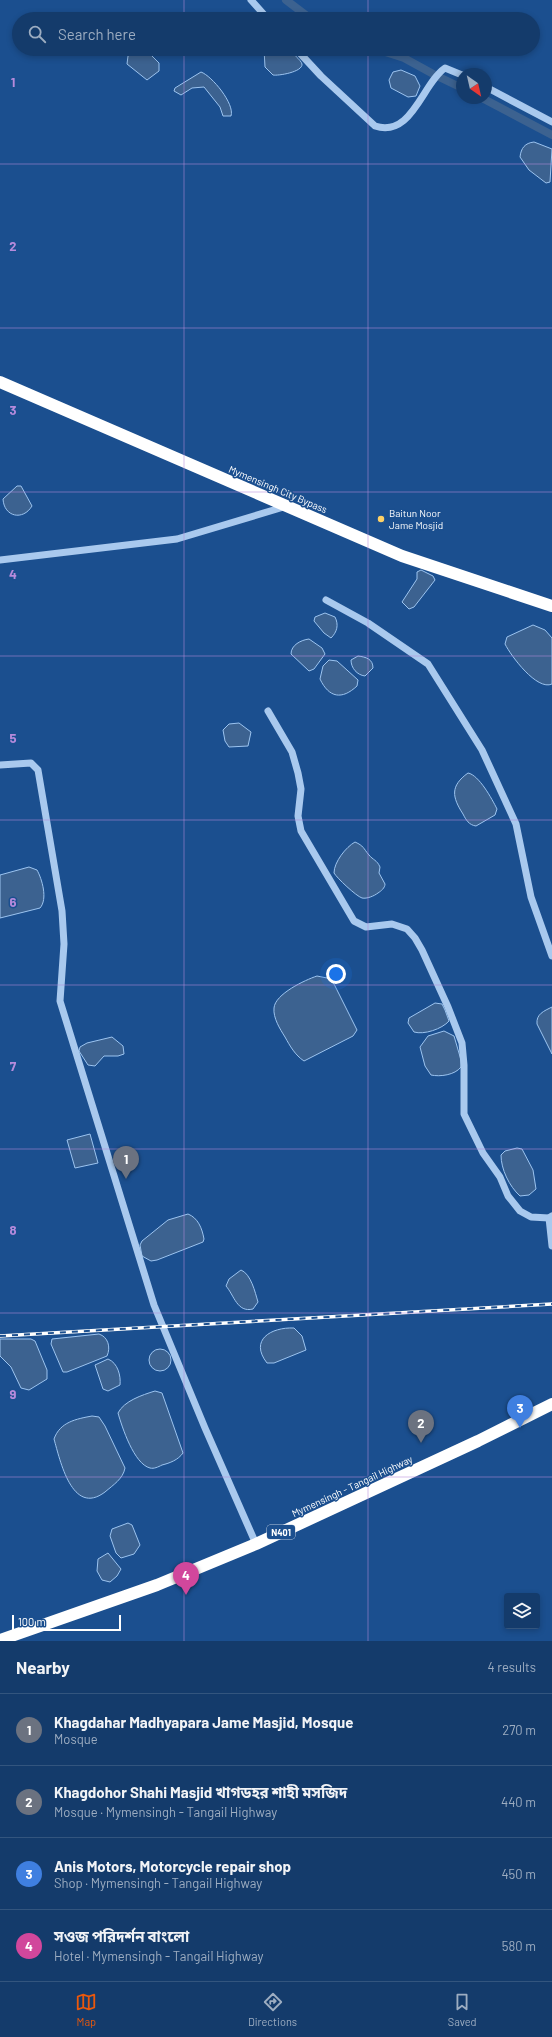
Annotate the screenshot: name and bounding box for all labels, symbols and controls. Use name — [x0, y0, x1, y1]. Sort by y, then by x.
search box — [12, 12, 540, 56]
icon: search — [26, 23, 48, 45]
text: Search here — [58, 25, 136, 43]
north arrow — [456, 68, 492, 104]
text: 1 — [11, 74, 15, 90]
text: 2 — [9, 238, 17, 254]
text: 3 — [9, 402, 17, 418]
street label: Mymensingh City Bypass — [227, 463, 329, 515]
place label: Baitun Noor Jame Mosjid — [389, 507, 443, 531]
marker: Baitun Noor Jame Mosjid — [376, 514, 386, 524]
text: 4 — [9, 566, 17, 582]
text: 5 — [9, 730, 17, 746]
text: 6 — [10, 894, 17, 910]
your location — [326, 964, 346, 984]
text: 7 — [10, 1058, 17, 1074]
pin: 1 — [113, 1146, 139, 1179]
text: 8 — [9, 1222, 17, 1238]
text: 9 — [10, 1386, 17, 1402]
pin: 3 — [507, 1395, 533, 1428]
pin: 2 — [408, 1410, 434, 1443]
street label: Mymensingh - Tangail Highway — [290, 1453, 415, 1519]
road number: N401 — [267, 1525, 295, 1539]
pin: 4 — [173, 1562, 199, 1595]
map controls — [504, 1593, 540, 1629]
button: layers — [504, 1593, 540, 1629]
scale bar — [12, 1613, 121, 1632]
text: 100 m — [18, 1615, 46, 1628]
text: Nearby — [16, 1657, 70, 1677]
text: 4 results — [488, 1659, 536, 1675]
text: Khagdahar Madhyapara Jame Masjid, Mosque — [54, 1713, 353, 1731]
text: 1 — [27, 1722, 31, 1738]
text: 270 m — [502, 1722, 536, 1738]
text: Mosque — [54, 1731, 98, 1747]
text: Khagdohor Shahi Masjid খাগডহর শাহী মসজিদ — [54, 1783, 347, 1801]
text: 2 — [25, 1794, 33, 1810]
text: 440 m — [501, 1794, 536, 1810]
text: Mosque · Mymensingh - Tangail Highway — [54, 1804, 277, 1820]
text: Anis Motors, Motorcycle repair shop — [54, 1857, 291, 1875]
text: 3 — [25, 1866, 33, 1882]
text: 450 m — [501, 1866, 536, 1882]
text: Shop · Mymensingh - Tangail Highway — [54, 1875, 262, 1891]
text: সওজ পরিদর্শন বাংলো — [54, 1927, 189, 1945]
text: 4 — [25, 1938, 33, 1954]
text: 580 m — [502, 1938, 536, 1954]
text: Hotel · Mymensingh - Tangail Highway — [54, 1948, 263, 1964]
tab: Map — [75, 1991, 97, 2028]
tab: Directions — [248, 1991, 297, 2028]
tab: Saved — [448, 1991, 477, 2028]

